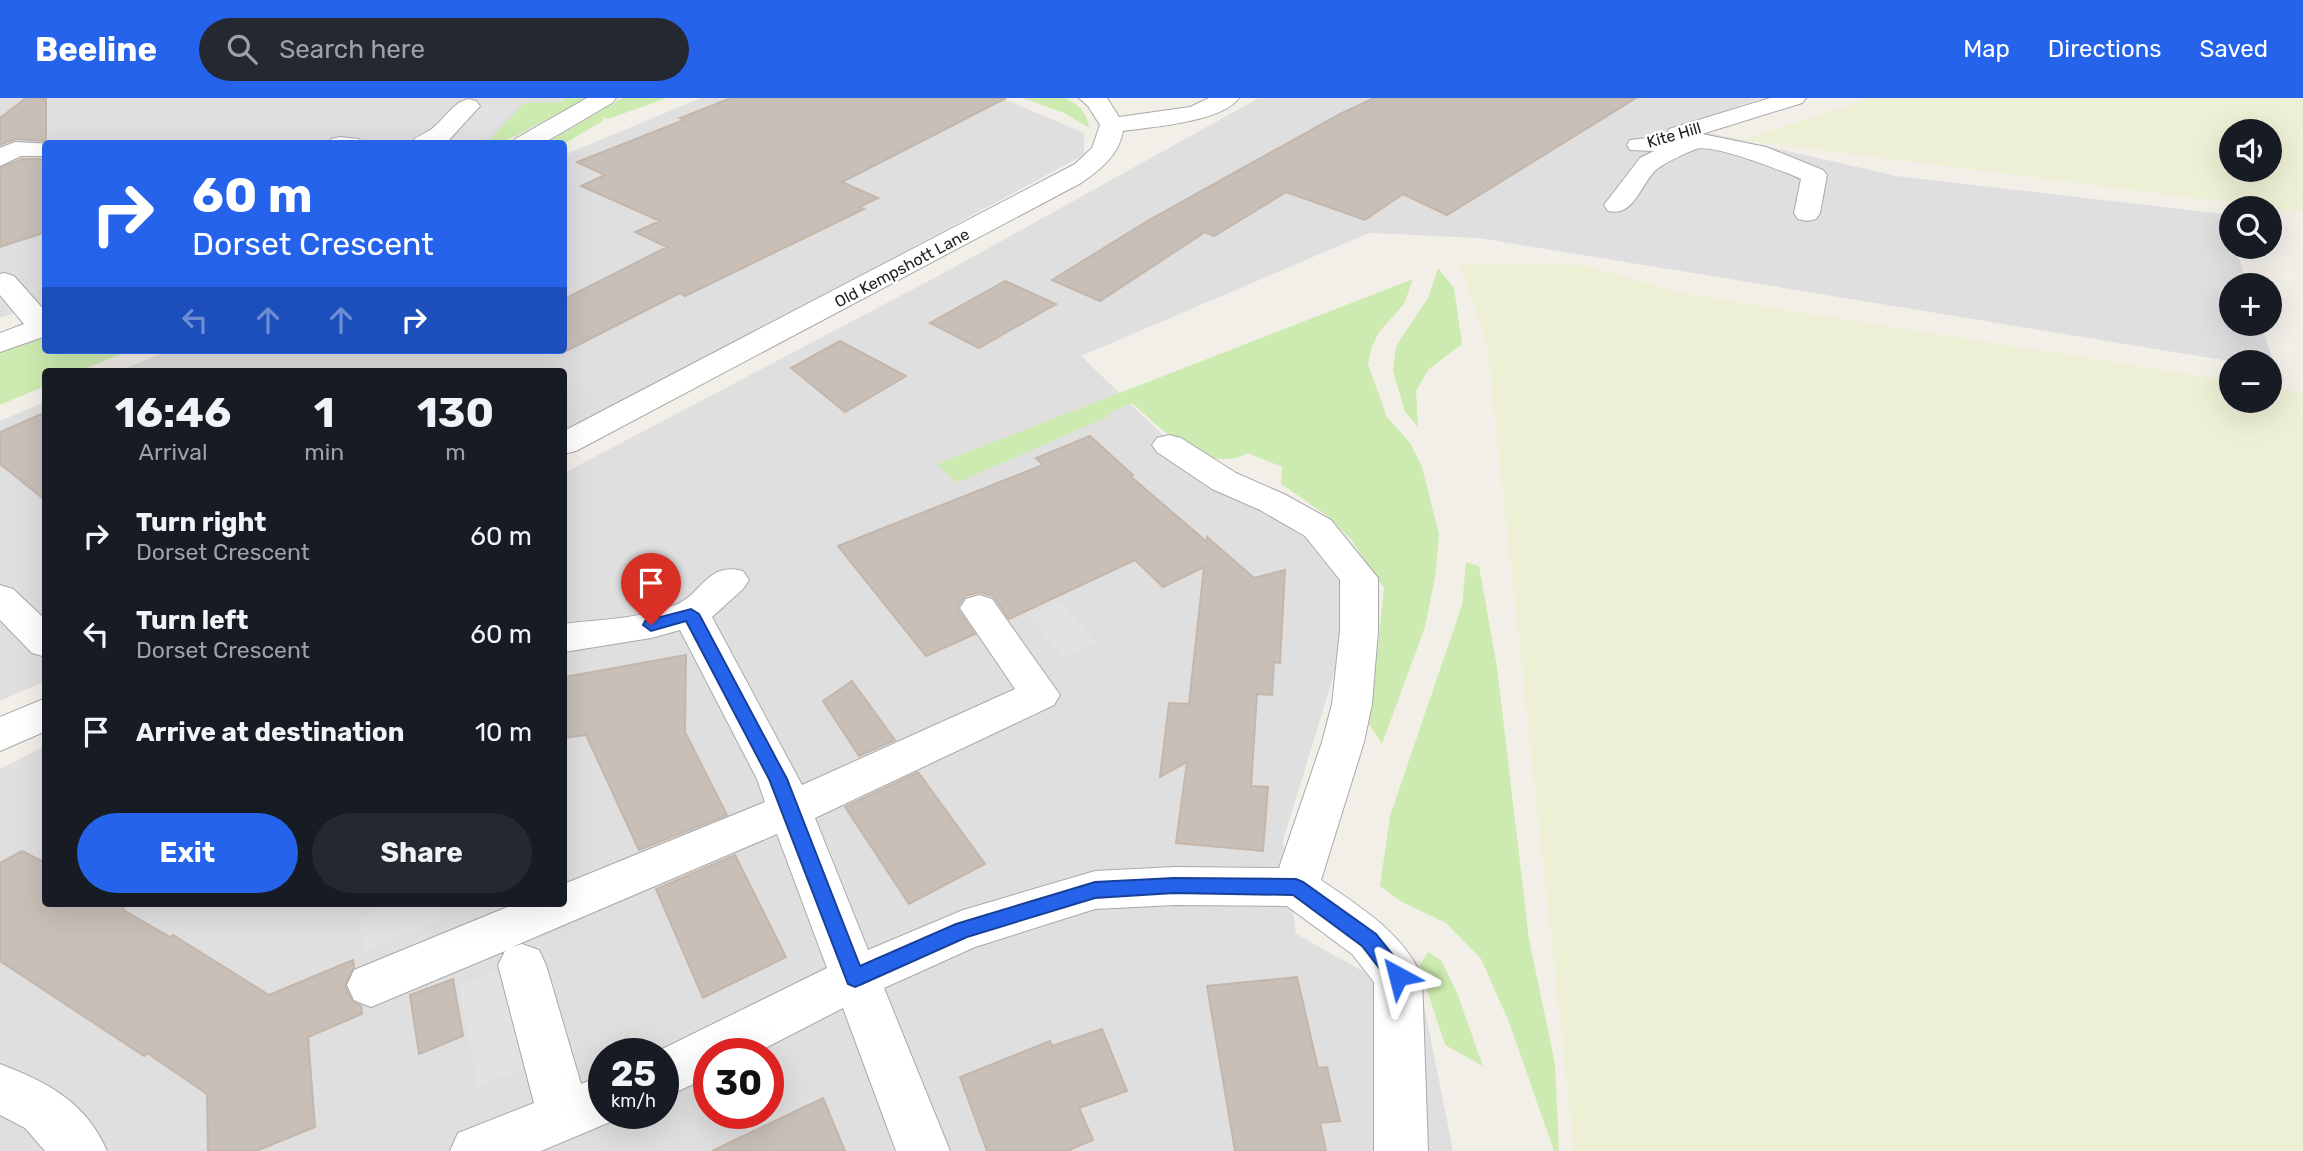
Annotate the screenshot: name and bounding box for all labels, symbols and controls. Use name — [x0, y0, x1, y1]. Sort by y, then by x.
search box — [199, 18, 689, 81]
text: Beeline — [35, 30, 157, 69]
icon: search — [223, 30, 261, 68]
text: Search here — [279, 34, 425, 65]
text: Map — [1963, 35, 2010, 63]
text: Directions — [2048, 35, 2161, 63]
text: Saved — [2199, 35, 2268, 63]
street label: Kite Hill — [1645, 118, 1703, 152]
map controls — [2219, 119, 2282, 413]
button: sound — [2219, 119, 2282, 182]
text: 60 m — [192, 166, 313, 224]
icon: right — [77, 168, 168, 259]
button: search — [2219, 196, 2282, 259]
street label: Old Kempshott Lane — [831, 224, 973, 312]
text: Dorset Crescent — [192, 225, 434, 263]
button: + — [2219, 273, 2282, 336]
icon: left — [176, 301, 214, 339]
icon: ahead — [249, 301, 287, 339]
icon: ahead — [322, 301, 360, 339]
icon: right — [395, 301, 433, 339]
button: − — [2219, 350, 2282, 413]
text: 16:46 — [115, 388, 231, 438]
text: 1 — [314, 388, 335, 438]
text: 130 — [417, 388, 494, 438]
text: Arrival — [139, 438, 208, 466]
text: min — [304, 438, 344, 466]
text: m — [445, 438, 466, 466]
text: Turn right — [136, 507, 266, 538]
icon: right — [77, 517, 115, 555]
text: 60 m — [470, 521, 532, 552]
text: Dorset Crescent — [136, 538, 310, 566]
pin — [621, 553, 681, 625]
icon: arrive — [632, 564, 670, 602]
text: Turn left — [136, 605, 248, 636]
icon: left — [77, 615, 115, 653]
text: 60 m — [470, 619, 532, 650]
text: Dorset Crescent — [136, 636, 310, 664]
icon: arrive — [77, 713, 115, 751]
text: Arrive at destination — [136, 717, 404, 748]
text: 10 m — [475, 717, 532, 748]
button: Exit — [77, 813, 298, 893]
button: Share — [312, 813, 532, 893]
position arrow — [1361, 939, 1435, 1013]
speed limit sign: 30 — [693, 1038, 784, 1129]
text: 25 — [611, 1053, 656, 1095]
text: km/h — [611, 1090, 656, 1112]

